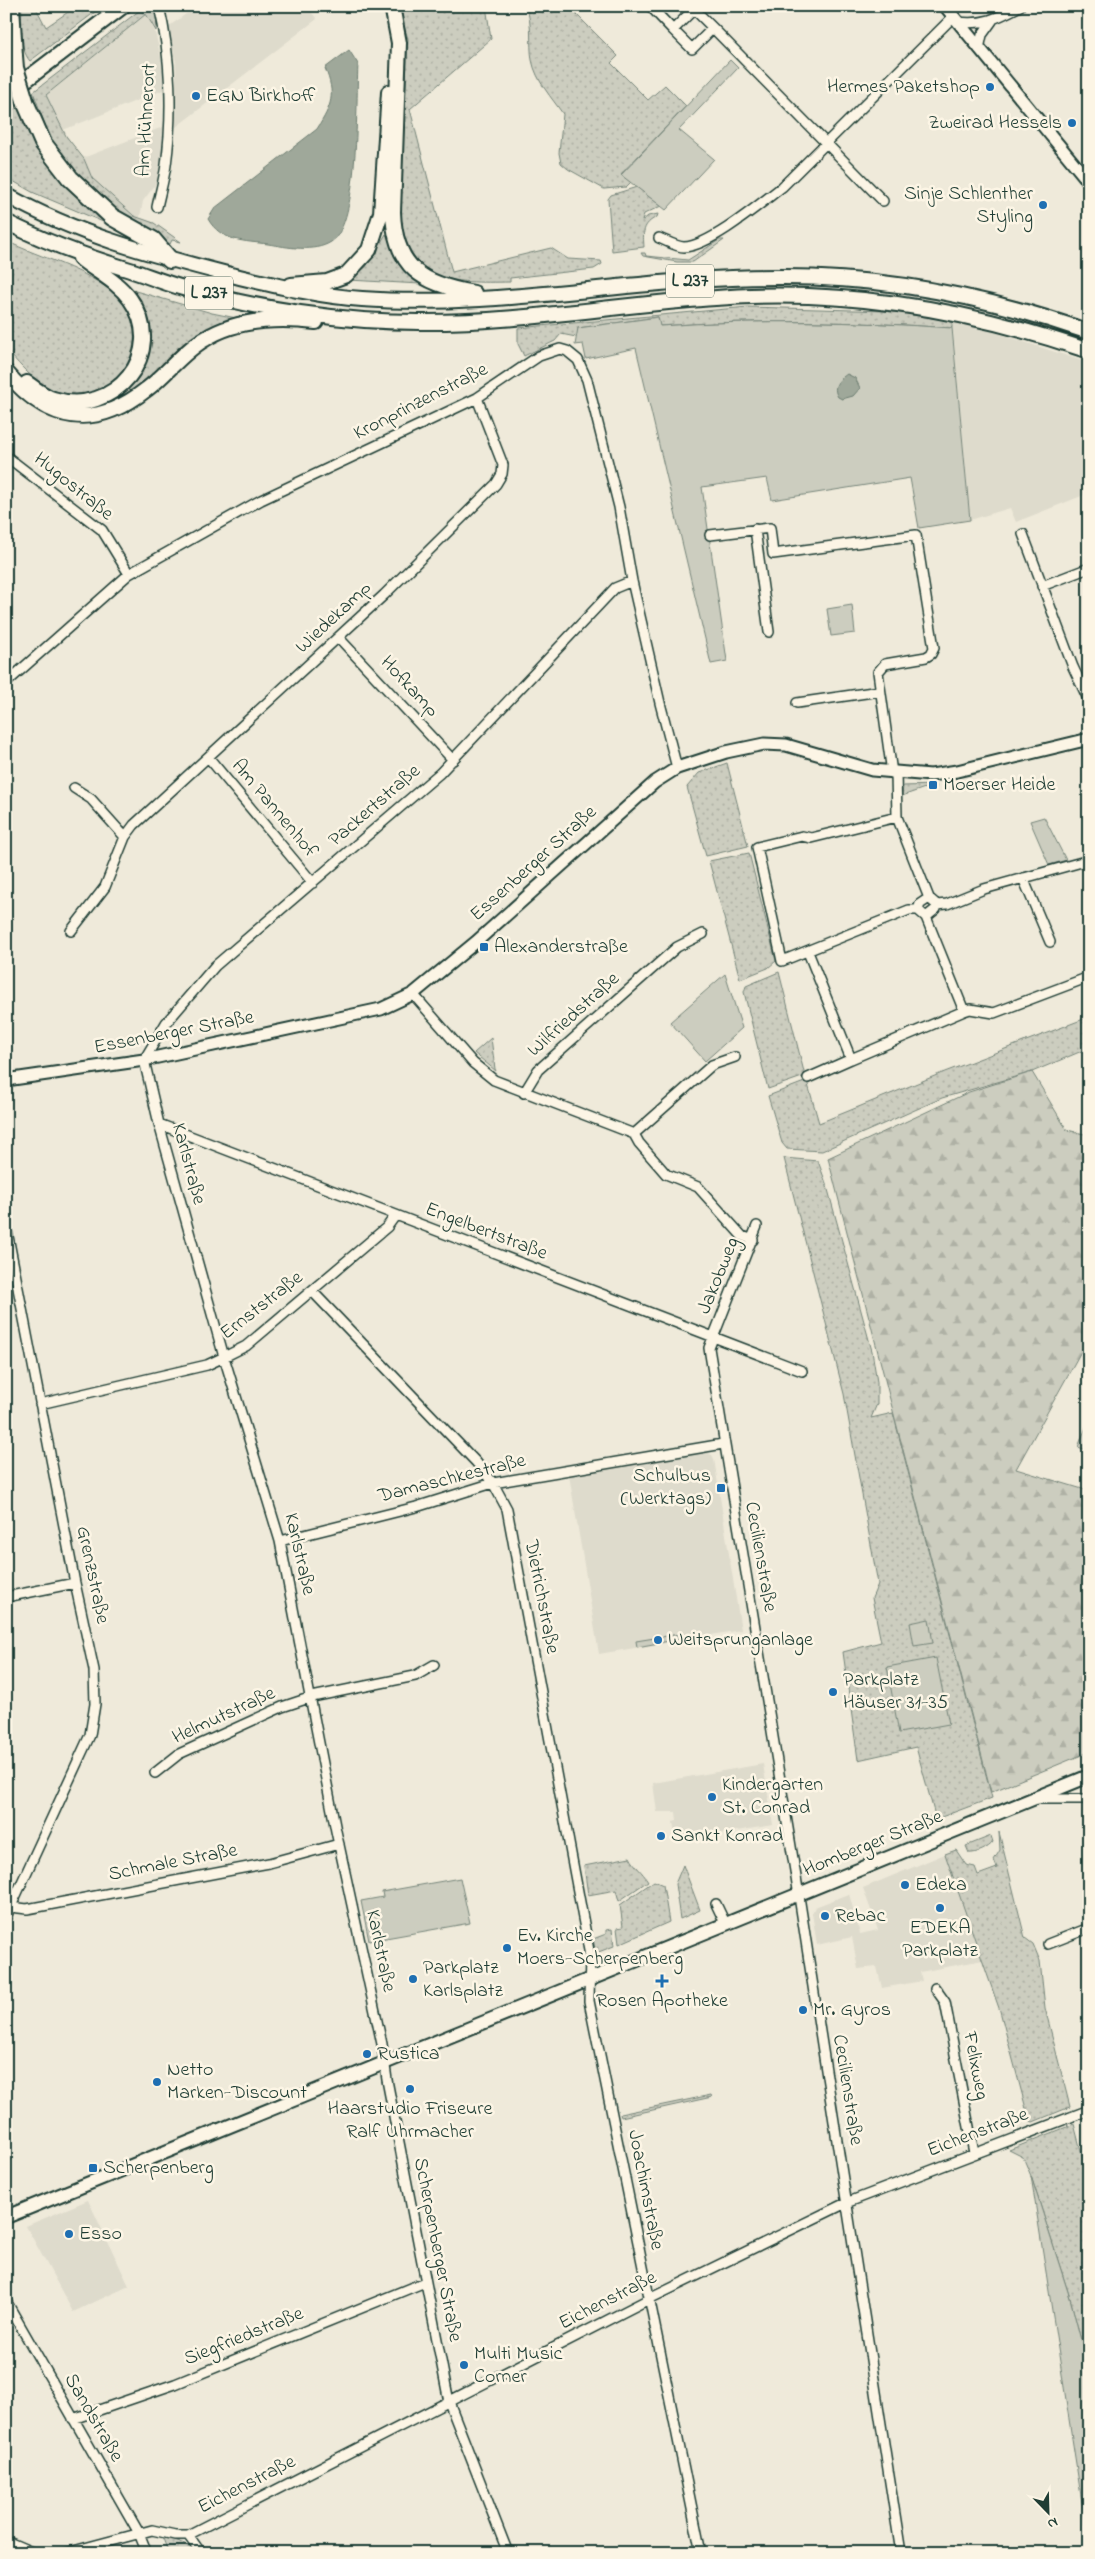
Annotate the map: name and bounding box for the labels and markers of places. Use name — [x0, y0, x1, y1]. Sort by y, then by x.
place label: Hermes Paketshop — [827, 73, 980, 102]
marker: Hermes Paketshop — [984, 81, 996, 93]
place label: EGN Birkhoff — [206, 82, 316, 111]
marker: EGN Birkhoff — [190, 90, 202, 102]
place label: Zweirad Hessels — [928, 109, 1062, 138]
marker: Zweirad Hessels — [1066, 117, 1078, 129]
place label: Sinje Schlenther Styling — [904, 180, 1034, 233]
marker: Sinje Schlenther Styling — [1037, 199, 1049, 211]
place label: Moerser Heide — [943, 771, 1055, 800]
marker: Moerser Heide — [927, 779, 939, 791]
place label: Alexanderstraße — [494, 933, 628, 962]
marker: Alexanderstraße — [478, 941, 490, 953]
place label: Schulbus (Werktags) — [621, 1462, 711, 1515]
marker: Schulbus (Werktags) — [715, 1482, 727, 1494]
place label: Weitsprunganlage — [668, 1626, 813, 1656]
marker: Weitsprunganlage — [652, 1634, 664, 1646]
place label: Parkplatz Häuser 31-35 — [843, 1666, 948, 1718]
marker: Parkplatz Häuser 31-35 — [827, 1686, 839, 1698]
place label: Kindergarten St. Conrad — [722, 1771, 823, 1823]
marker: Kindergarten St. Conrad — [706, 1791, 718, 1803]
place label: Sankt Konrad — [671, 1822, 783, 1851]
marker: Sankt Konrad — [655, 1830, 667, 1842]
place label: Edeka — [915, 1871, 967, 1900]
marker: Edeka — [899, 1879, 911, 1891]
place label: Rebac — [835, 1902, 885, 1931]
marker: EDEKA Parkplatz — [934, 1902, 946, 1914]
marker: Rebac — [819, 1910, 831, 1922]
place label: EDEKA Parkplatz — [902, 1914, 978, 1966]
place label: Ev. Kirche Moers-Scherpenberg — [517, 1922, 683, 1975]
marker: Ev. Kirche Moers-Scherpenberg — [501, 1942, 513, 1954]
place label: Parkplatz Karlsplatz — [423, 1954, 503, 2006]
marker: Parkplatz Karlsplatz — [407, 1973, 419, 1985]
marker: Rosen Apotheke — [656, 1975, 668, 1987]
place label: Rosen Apotheke — [596, 1987, 728, 2016]
place label: Mr. Gyros — [813, 1996, 891, 2025]
marker: Mr. Gyros — [797, 2004, 809, 2016]
place label: Rustica — [377, 2040, 440, 2069]
marker: Rustica — [361, 2048, 373, 2060]
place label: Netto Marken-Discount — [167, 2056, 307, 2108]
marker: Netto Marken-Discount — [151, 2076, 163, 2088]
marker: Haarstudio Friseure Ralf Uhrmacher — [404, 2083, 416, 2095]
place label: Haarstudio Friseure Ralf Uhrmacher — [328, 2095, 492, 2147]
place label: Scherpenberg — [103, 2154, 214, 2184]
marker: Scherpenberg — [87, 2162, 99, 2174]
place label: Esso — [79, 2220, 122, 2249]
marker: Esso — [63, 2228, 75, 2240]
place label: Multi Music Corner — [474, 2340, 562, 2392]
marker: Multi Music Corner — [458, 2359, 470, 2371]

